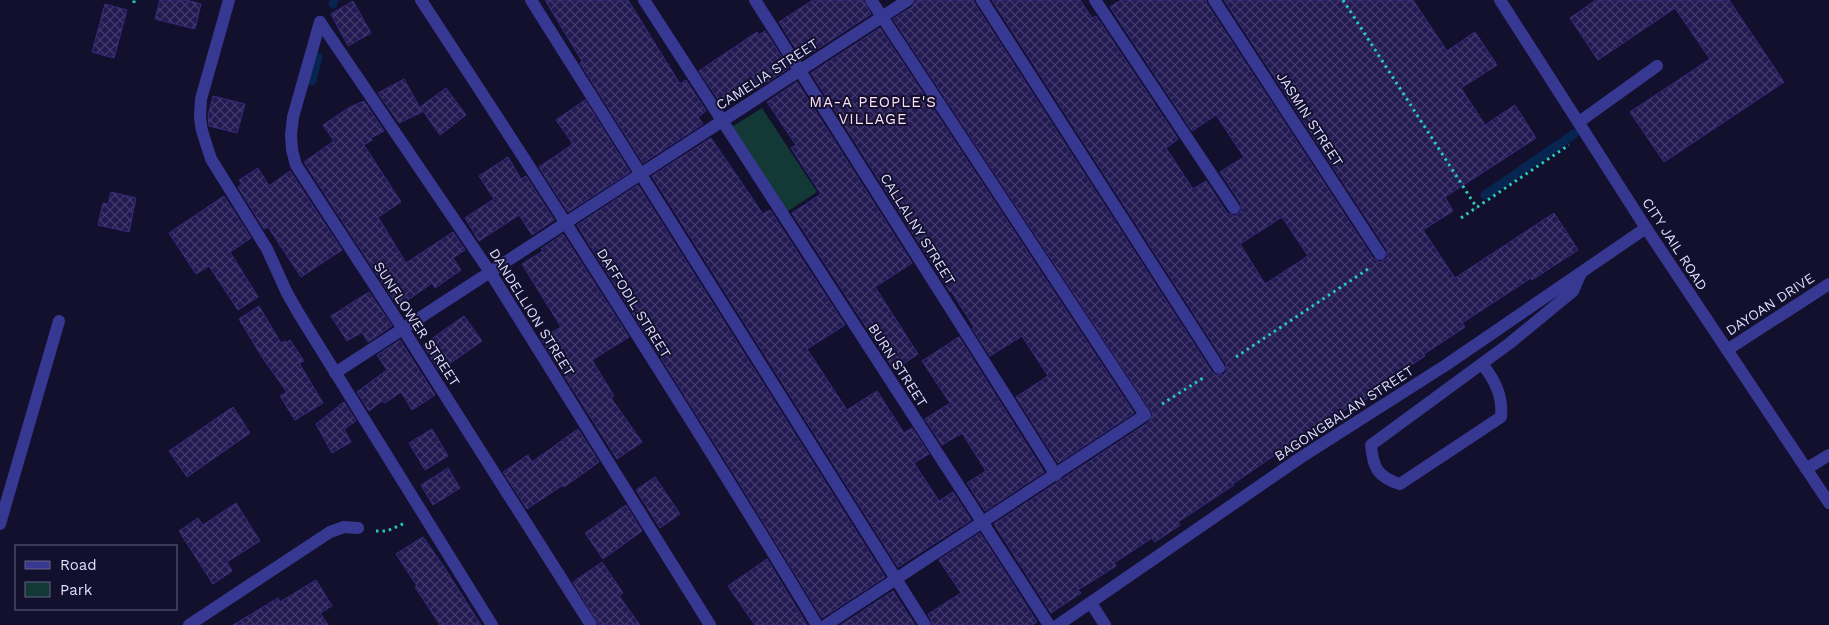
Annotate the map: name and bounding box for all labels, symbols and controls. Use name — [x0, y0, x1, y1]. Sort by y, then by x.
street label: CAMELIA STREET — [713, 35, 821, 113]
street label: JASMIN STREET — [1273, 69, 1347, 170]
district label: MA-A PEOPLE'S VILLAGE — [809, 93, 937, 128]
street label: CALLALNY STREET — [877, 170, 959, 288]
street label: CITY JAIL ROAD — [1639, 195, 1711, 293]
street label: DANDELLION STREET — [486, 245, 578, 379]
street label: DAFFODIL STREET — [594, 245, 674, 361]
street label: SUNFLOWER STREET — [371, 259, 464, 390]
street label: DAYOAN DRIVE — [1723, 270, 1817, 338]
street label: BURN STREET — [865, 320, 931, 410]
street label: BAGONGBALAN STREET — [1272, 362, 1417, 464]
legend — [15, 545, 178, 610]
text: Road — [60, 556, 97, 574]
text: Park — [60, 581, 93, 599]

